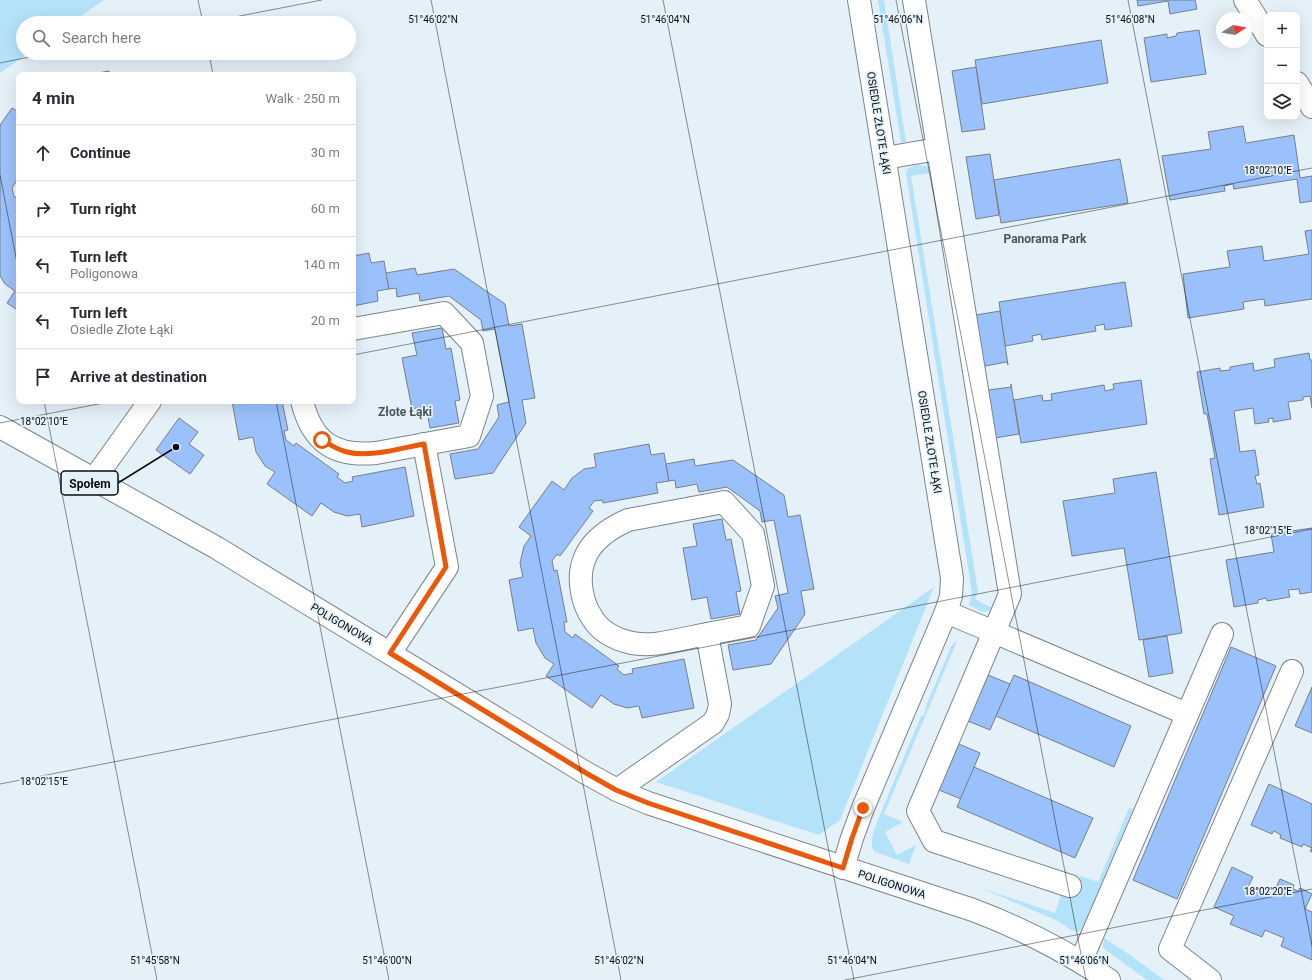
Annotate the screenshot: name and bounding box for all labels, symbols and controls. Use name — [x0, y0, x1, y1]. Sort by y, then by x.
north arrow — [1216, 12, 1252, 48]
map controls — [1264, 12, 1300, 120]
button: + — [1264, 12, 1300, 48]
text: 51°46'02"N — [408, 14, 458, 25]
text: 51°46'04"N — [640, 14, 690, 25]
text: 51°46'06"N — [873, 14, 923, 25]
text: 51°46'08"N — [1105, 14, 1155, 25]
search box — [16, 16, 356, 60]
icon: search — [30, 27, 52, 49]
text: Search here — [62, 29, 141, 47]
button: − — [1264, 48, 1300, 84]
street label: OSIEDLE ZŁOTE ŁĄKI — [864, 71, 893, 175]
button: layers — [1264, 84, 1300, 120]
text: 4 min — [32, 88, 75, 108]
text: Walk · 250 m — [265, 91, 340, 106]
icon: ahead — [32, 142, 54, 164]
text: Continue — [70, 144, 131, 162]
text: 30 m — [311, 145, 340, 160]
text: 18°02'10"E — [1244, 165, 1292, 176]
icon: right — [32, 198, 54, 220]
text: Turn right — [70, 200, 136, 218]
text: 60 m — [311, 201, 340, 216]
district label: Panorama Park — [1004, 232, 1087, 246]
text: Turn left — [70, 248, 127, 266]
icon: left — [32, 254, 54, 276]
text: 140 m — [303, 257, 340, 272]
text: Poligonowa — [70, 266, 138, 281]
text: Turn left — [70, 304, 127, 322]
icon: left — [32, 310, 54, 332]
text: 20 m — [311, 313, 340, 328]
text: Osiedle Złote Łąki — [70, 322, 173, 337]
icon: arrive — [32, 366, 54, 388]
text: Arrive at destination — [70, 368, 207, 386]
street label: OSIEDLE ZŁOTE ŁĄKI — [915, 390, 944, 494]
district label: Złote Łąki — [378, 405, 432, 419]
text: 18°02'10"E — [20, 416, 68, 427]
route start — [313, 431, 331, 449]
callout: Społem — [61, 471, 118, 495]
text: Społem — [69, 477, 111, 491]
text: 18°02'15"E — [1244, 525, 1292, 536]
street label: POLIGONOWA — [308, 601, 376, 649]
text: 18°02'15"E — [20, 776, 68, 787]
route end — [854, 799, 872, 817]
street label: POLIGONOWA — [856, 867, 928, 902]
text: 18°02'20"E — [1244, 886, 1292, 897]
text: 51°45'58"N — [130, 955, 180, 966]
text: 51°46'00"N — [362, 955, 412, 966]
text: 51°46'02"N — [594, 955, 644, 966]
text: 51°46'04"N — [827, 955, 877, 966]
text: 51°46'06"N — [1059, 955, 1109, 966]

